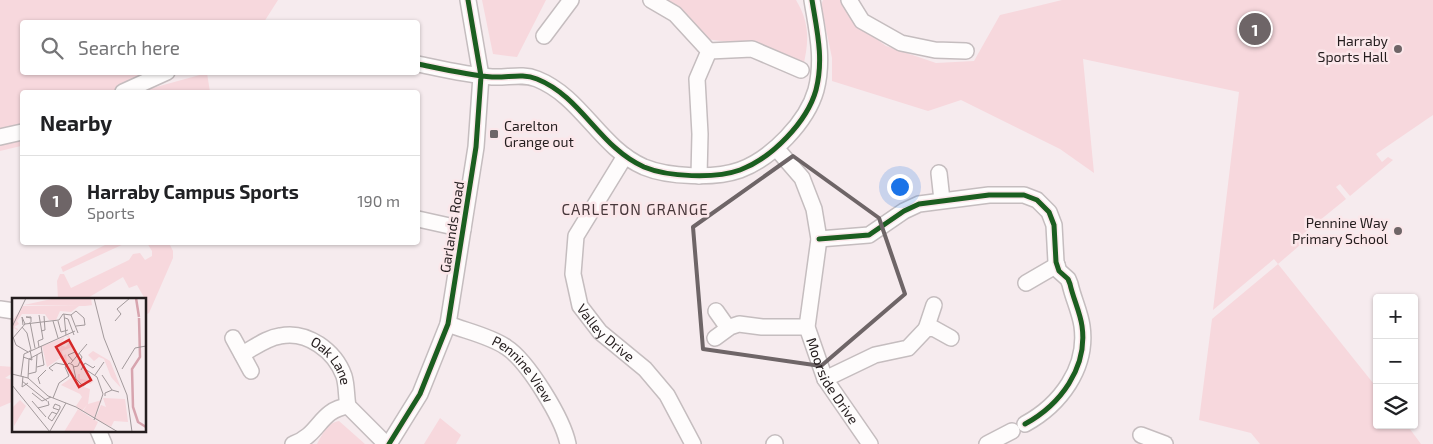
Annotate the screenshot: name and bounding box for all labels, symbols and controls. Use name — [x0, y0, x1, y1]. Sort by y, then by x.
pin: 1 — [1239, 10, 1271, 48]
search box — [20, 20, 420, 75]
place label: Harraby Sports Hall — [1318, 32, 1389, 65]
icon: search — [38, 34, 66, 62]
text: Search here — [78, 36, 180, 59]
marker: Harraby Sports Hall — [1392, 43, 1404, 55]
text: Nearby — [40, 110, 112, 135]
place label: Carelton Grange out — [504, 117, 574, 150]
marker: Carelton Grange out — [488, 128, 500, 140]
your location — [887, 174, 913, 200]
text: Harraby Campus Sports — [87, 180, 299, 203]
street label: Garlands Road — [436, 180, 467, 274]
text: 1 — [53, 191, 59, 210]
text: 190 m — [357, 191, 400, 210]
district label: CARLETON GRANGE — [561, 200, 709, 218]
text: Sports — [87, 203, 135, 222]
place label: Pennine Way Primary School — [1292, 214, 1389, 247]
marker: Pennine Way Primary School — [1392, 225, 1404, 237]
map controls — [1373, 294, 1418, 429]
button: + — [1373, 294, 1418, 339]
inset map — [12, 298, 146, 432]
street label: Valley Drive — [573, 300, 638, 365]
street label: Pennine View — [489, 332, 557, 406]
street label: Oak Lane — [308, 333, 355, 386]
street label: Moorside Drive — [803, 335, 863, 427]
button: − — [1373, 339, 1418, 384]
button: layers — [1373, 384, 1418, 429]

